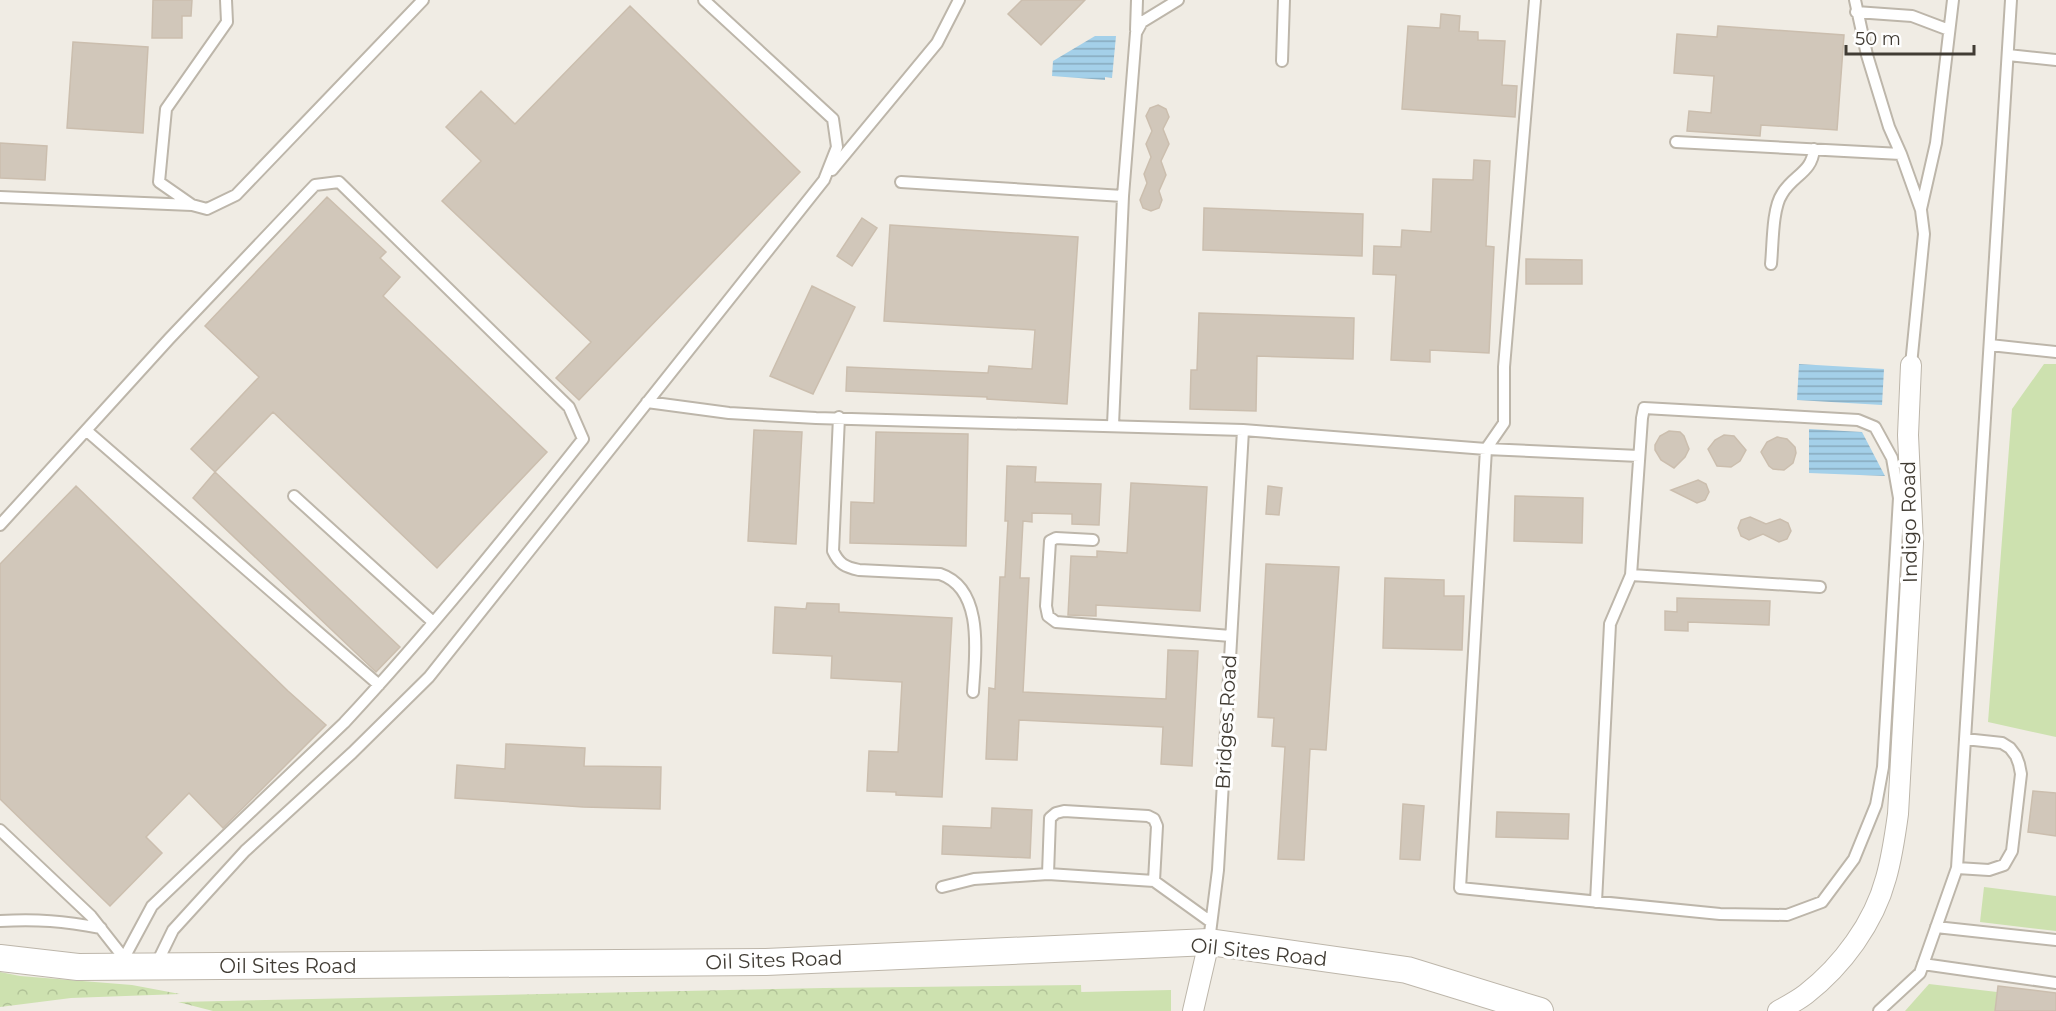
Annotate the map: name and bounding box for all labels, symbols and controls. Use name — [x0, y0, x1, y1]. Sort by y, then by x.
scale bar — [1846, 18, 1974, 56]
text: 50 m — [1855, 28, 1901, 50]
street label: Indigo Road — [1896, 461, 1922, 583]
street label: Bridges Road — [1210, 654, 1242, 790]
street label: Oil Sites Road — [1189, 933, 1329, 971]
street label: Oil Sites Road — [705, 946, 843, 974]
street label: Oil Sites Road — [219, 954, 357, 978]

